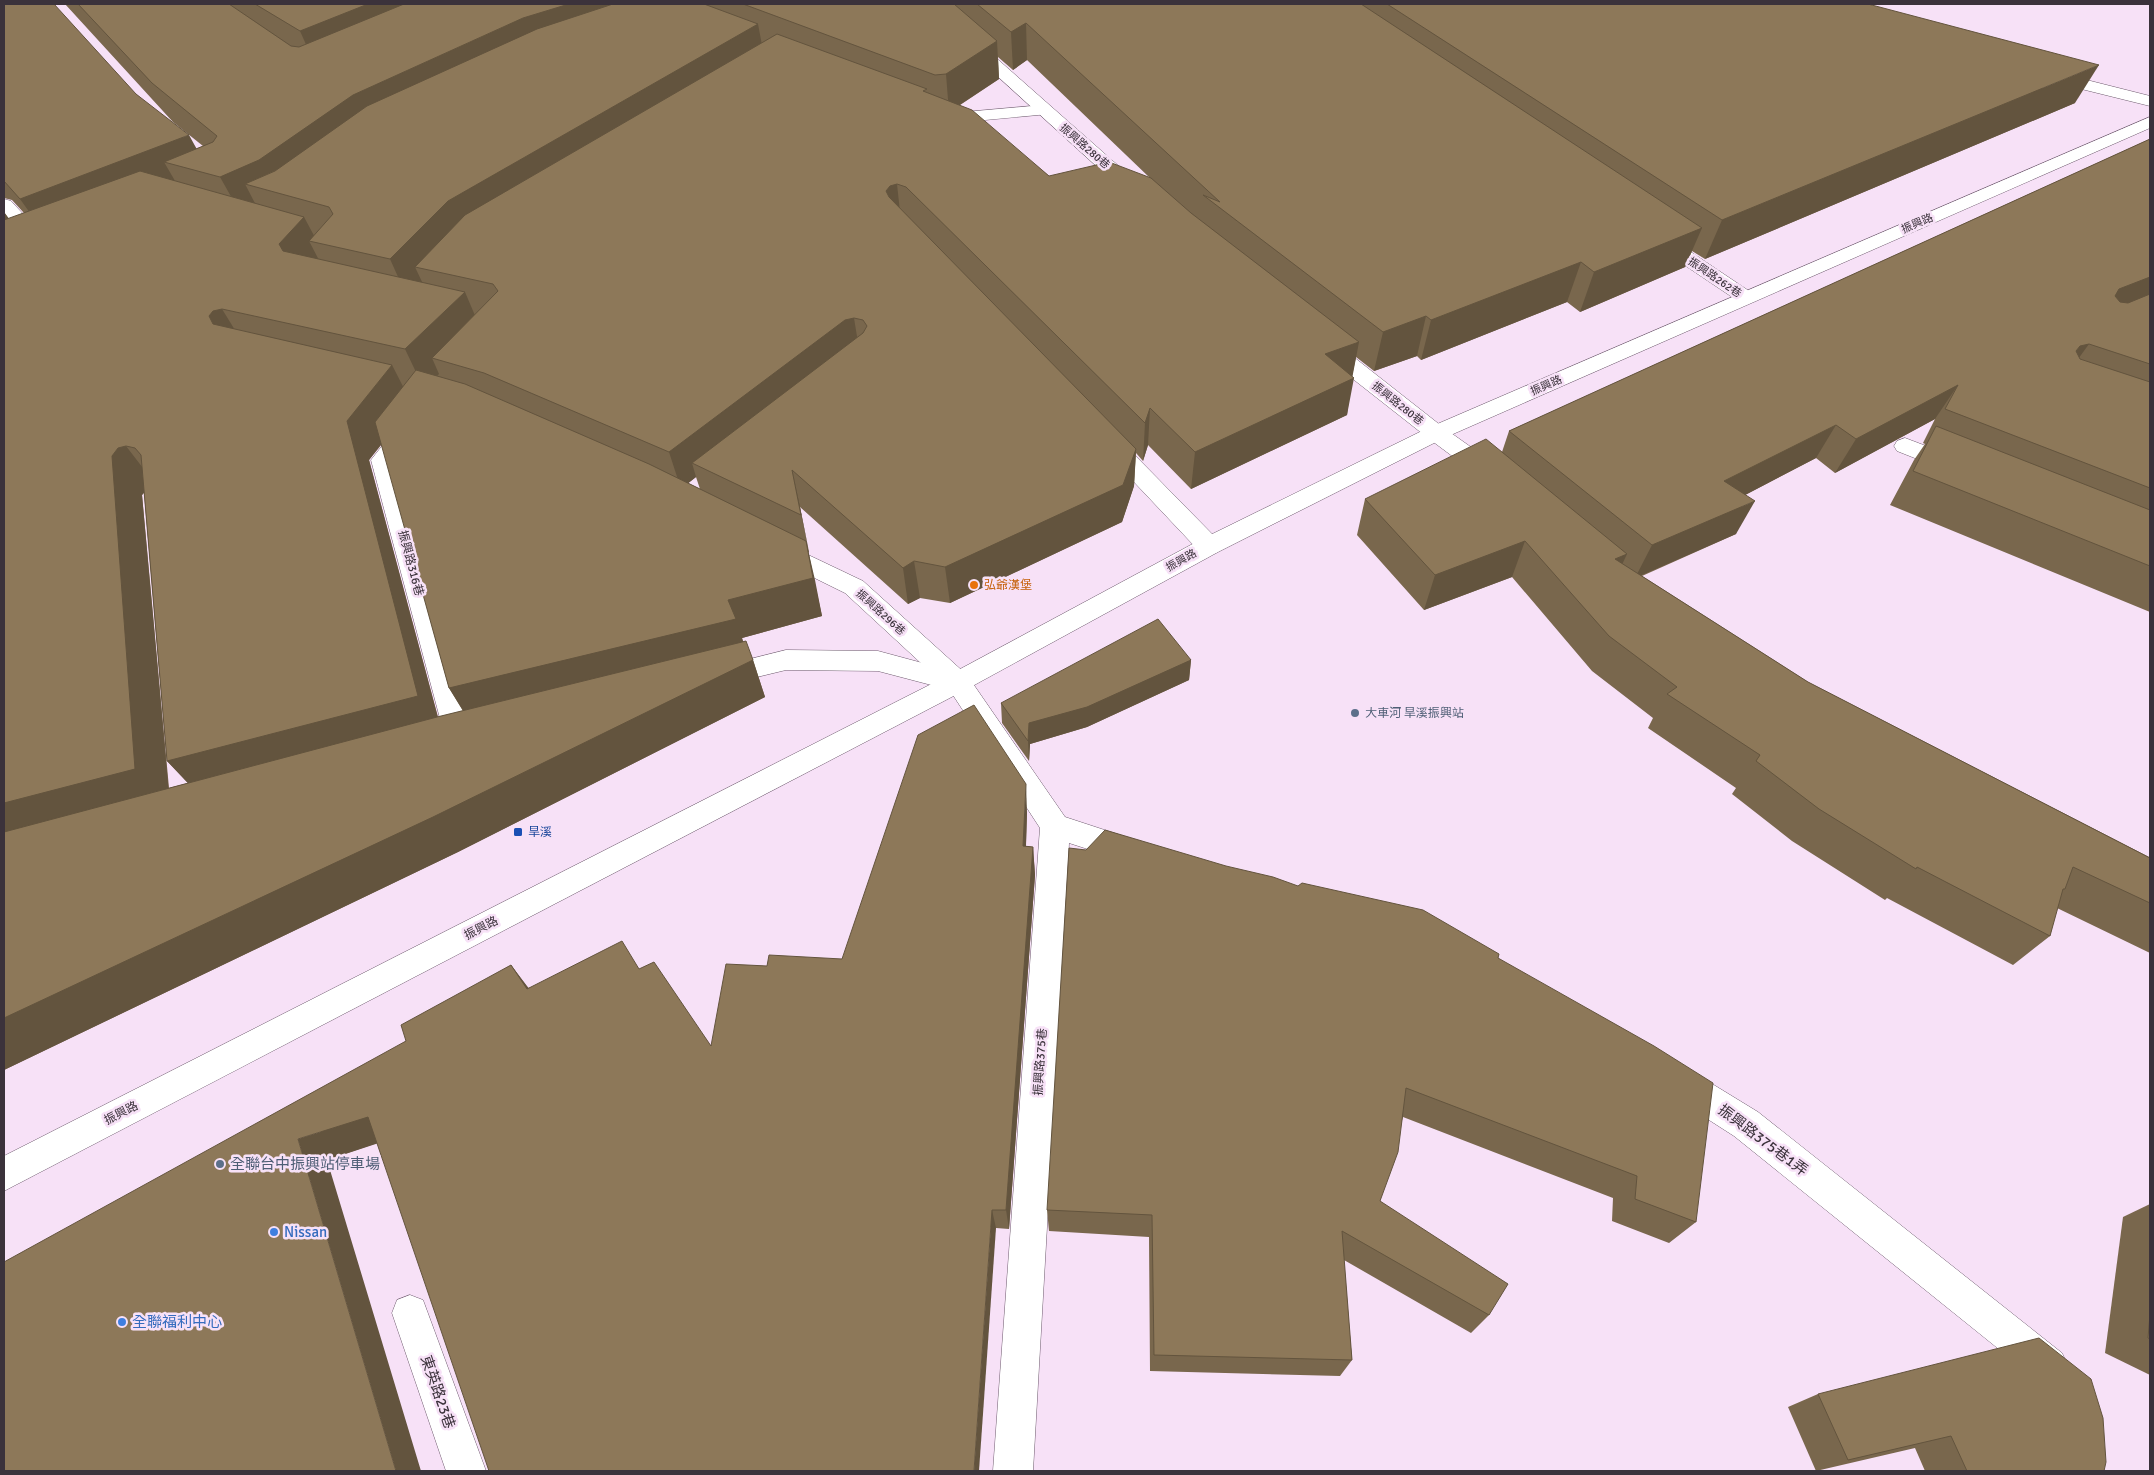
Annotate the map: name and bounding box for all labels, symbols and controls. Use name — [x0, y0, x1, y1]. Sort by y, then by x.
street label: 振興路280巷 — [1057, 121, 1112, 172]
street label: 振興路 — [1899, 211, 1935, 236]
street label: 振興路262巷 — [1685, 255, 1744, 300]
street label: 振興路 — [1528, 373, 1564, 398]
street label: 振興路280巷 — [1369, 379, 1426, 428]
street label: 振興路316巷 — [395, 529, 426, 598]
street label: 振興路 — [1164, 547, 1199, 574]
place label: 弘爺漢堡 — [984, 578, 1032, 593]
marker: 弘爺漢堡 — [968, 579, 980, 591]
street label: 振興路296巷 — [853, 587, 908, 638]
place label: 大車河 旱溪振興站 — [1365, 706, 1464, 721]
marker: 大車河 旱溪振興站 — [1349, 707, 1361, 719]
place label: 旱溪 — [528, 825, 552, 840]
marker: 旱溪 — [512, 826, 524, 838]
street label: 振興路 — [462, 914, 501, 943]
street label: 振興路375巷 — [1031, 1028, 1050, 1096]
street label: 振興路 — [102, 1099, 141, 1128]
street label: 振興路375巷1弄 — [1715, 1100, 1811, 1180]
place label: 全聯台中振興站停車場 — [230, 1155, 380, 1173]
marker: 全聯台中振興站停車場 — [214, 1158, 226, 1170]
place label: Nissan — [284, 1223, 327, 1241]
marker: Nissan — [268, 1226, 280, 1238]
place label: 全聯福利中心 — [132, 1313, 222, 1331]
marker: 全聯福利中心 — [116, 1316, 128, 1328]
street label: 東英路23巷 — [417, 1353, 459, 1431]

